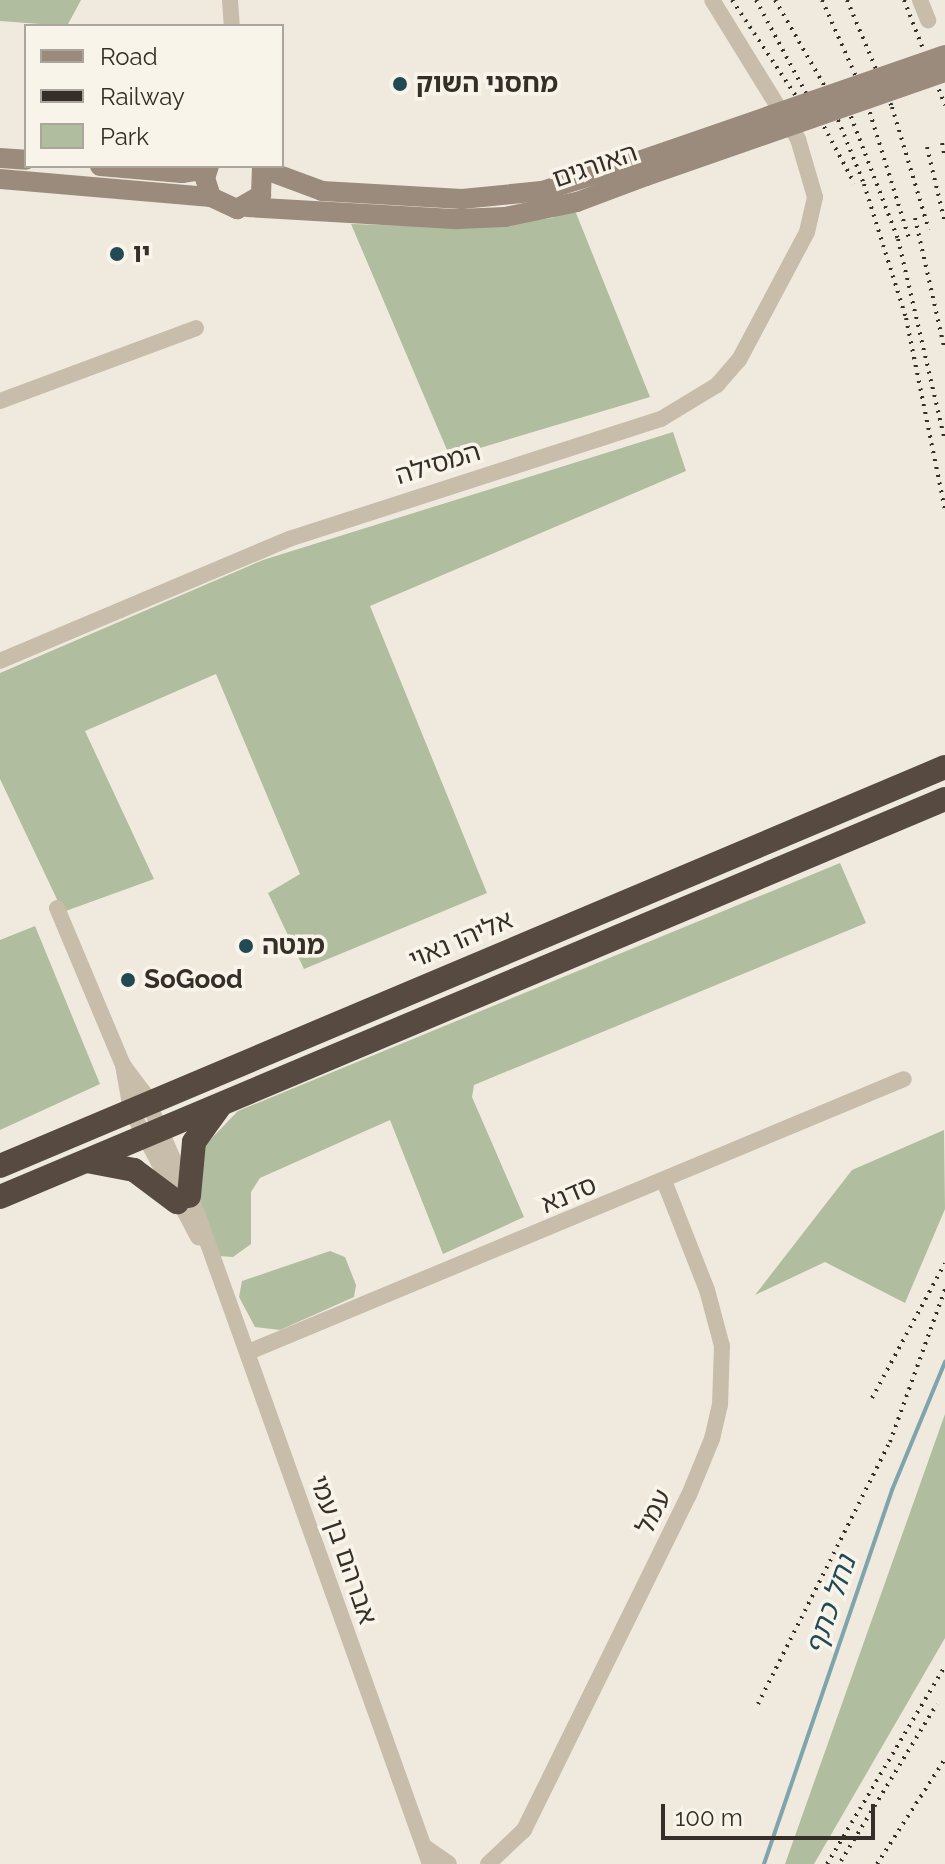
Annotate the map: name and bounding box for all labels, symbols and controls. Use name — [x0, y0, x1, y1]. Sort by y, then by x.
legend — [24, 24, 284, 168]
text: Road — [100, 42, 158, 71]
place label: מחסני השוק — [416, 68, 558, 100]
marker: מחסני השוק — [391, 75, 409, 93]
text: Railway — [100, 82, 185, 111]
text: Park — [100, 122, 149, 151]
street label: האורגים — [549, 137, 641, 195]
place label: יו — [133, 238, 150, 270]
marker: יו — [108, 245, 126, 263]
street label: המסילה — [392, 436, 484, 492]
street label: אליהו נאוי — [404, 904, 518, 976]
place label: מנטה — [262, 930, 325, 962]
marker: מנטה — [237, 937, 255, 955]
place label: SoGood — [144, 964, 243, 996]
marker: SoGood — [119, 971, 137, 989]
street label: סדנא — [537, 1169, 601, 1221]
street label: אברהם בן עמי — [303, 1472, 383, 1628]
street label: עמל — [630, 1484, 678, 1540]
water label: נחל כתף — [799, 1551, 863, 1659]
scale bar — [665, 1788, 879, 1838]
text: 100 m — [675, 1803, 743, 1832]

